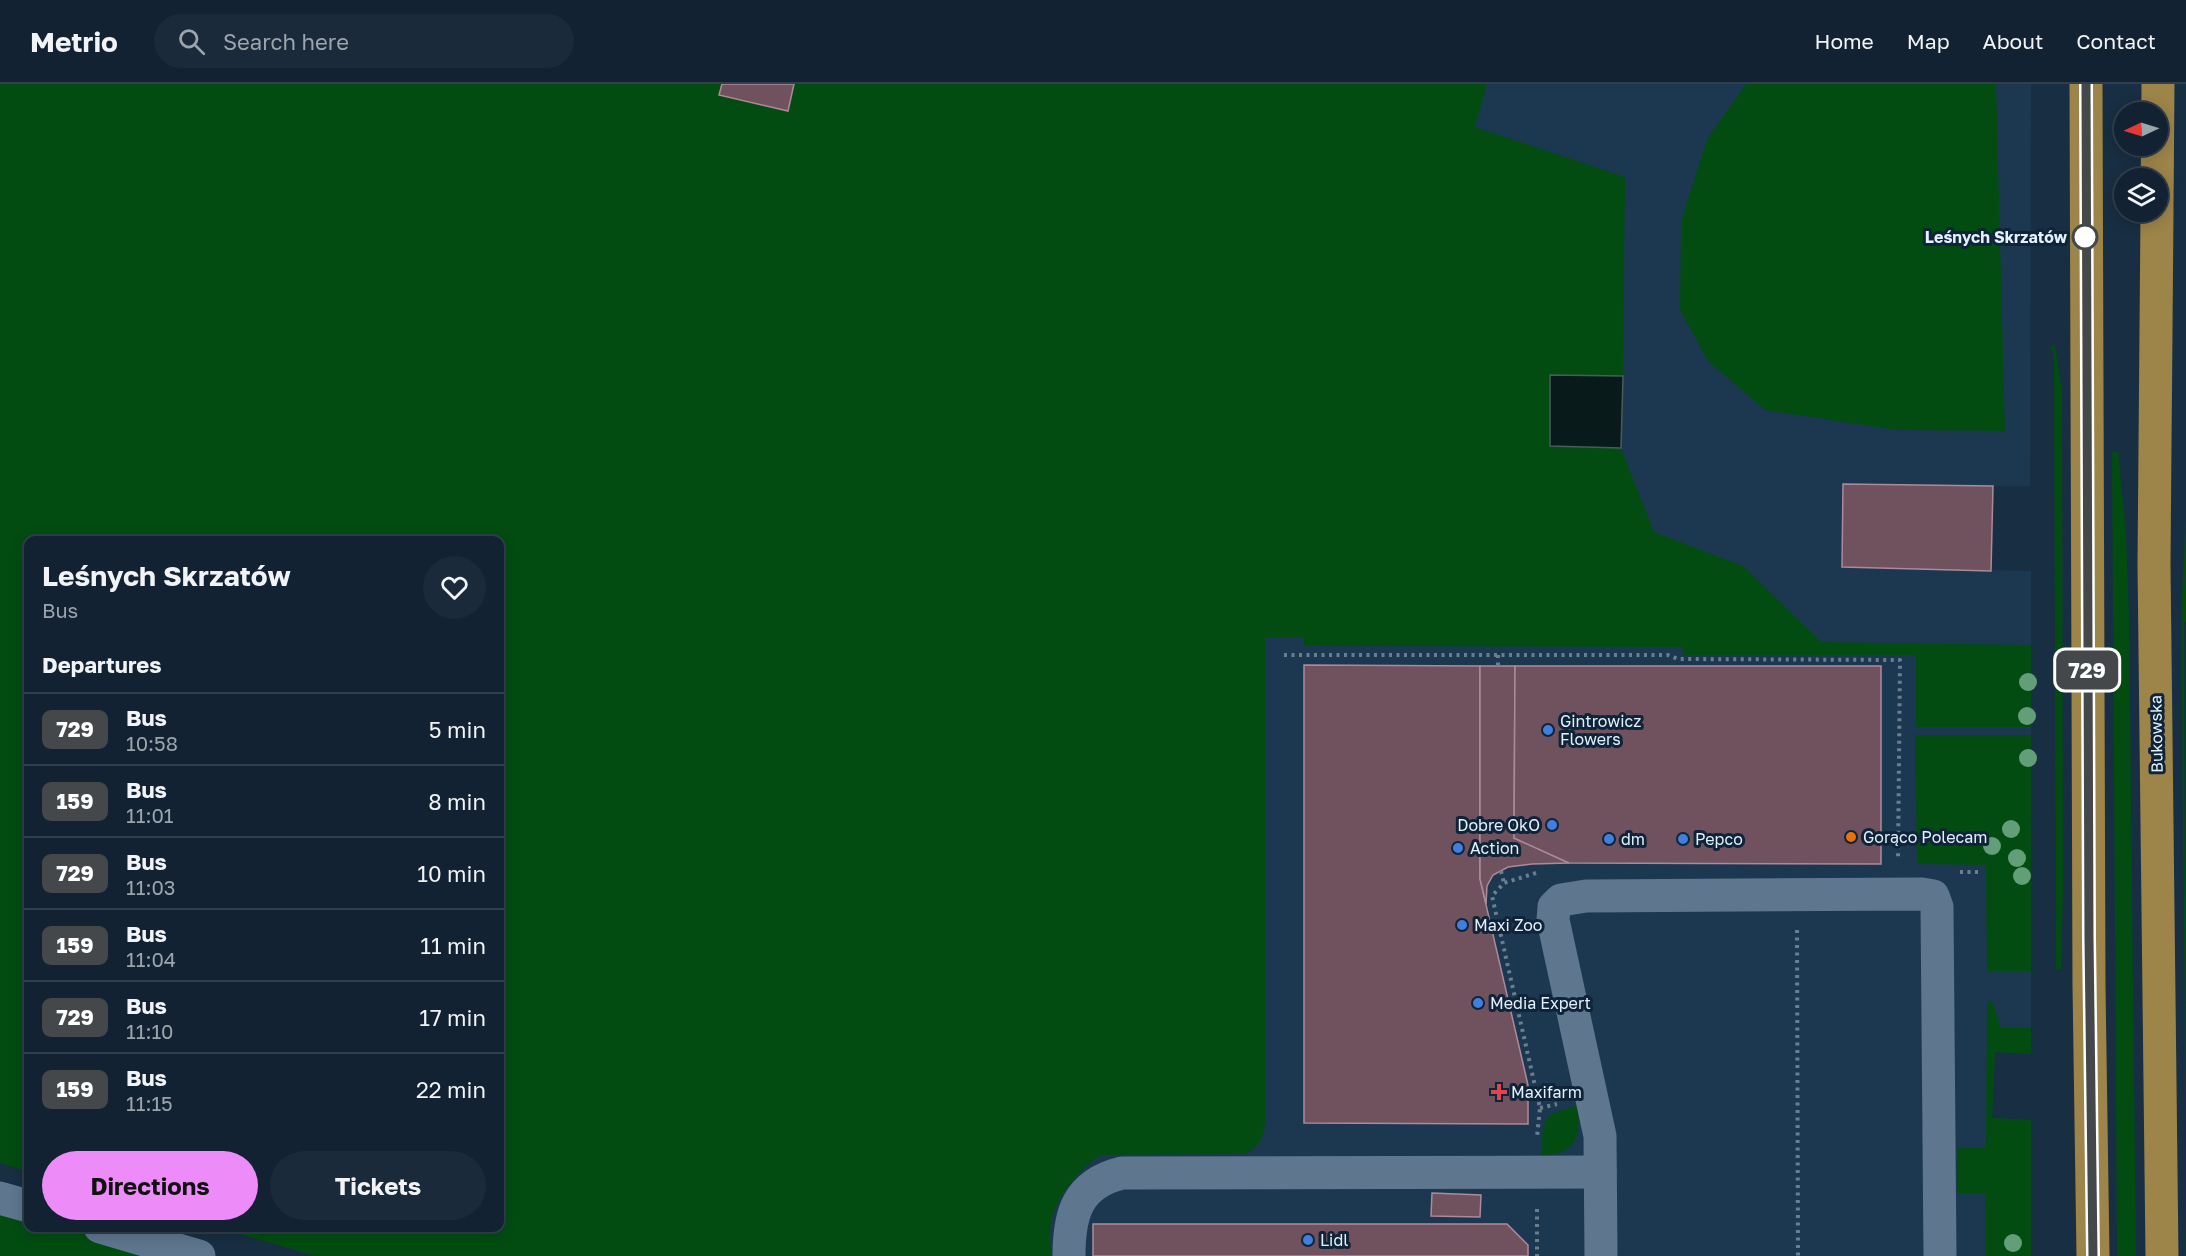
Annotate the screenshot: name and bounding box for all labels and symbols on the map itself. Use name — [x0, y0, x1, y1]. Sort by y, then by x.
north arrow — [2114, 102, 2168, 156]
marker: Leśnych Skrzatów — [2072, 224, 2098, 250]
place label: Leśnych Skrzatów — [1925, 227, 2068, 247]
line badge: 729 — [2052, 650, 2122, 690]
street label: Bukowska — [2145, 695, 2167, 773]
place label: Gintrowicz Flowers — [1560, 711, 1641, 749]
marker: Gintrowicz Flowers — [1541, 723, 1555, 737]
place label: Dobre OkO — [1457, 815, 1540, 835]
marker: Dobre OkO — [1545, 818, 1559, 832]
place label: Gorąco Polecam — [1863, 827, 1987, 847]
place label: dm — [1621, 829, 1645, 849]
place label: Pepco — [1695, 829, 1743, 849]
marker: Gorąco Polecam — [1844, 830, 1858, 844]
marker: dm — [1602, 832, 1616, 846]
marker: Pepco — [1676, 832, 1690, 846]
place label: Action — [1470, 838, 1519, 858]
marker: Action — [1451, 841, 1465, 855]
place label: Maxi Zoo — [1474, 915, 1542, 935]
marker: Maxi Zoo — [1455, 918, 1469, 932]
place label: Media Expert — [1490, 993, 1591, 1013]
marker: Media Expert — [1471, 996, 1485, 1010]
place label: Maxifarm — [1511, 1082, 1582, 1102]
marker: Maxifarm — [1492, 1085, 1506, 1099]
place label: Lidl — [1320, 1230, 1348, 1250]
marker: Lidl — [1301, 1233, 1315, 1247]

